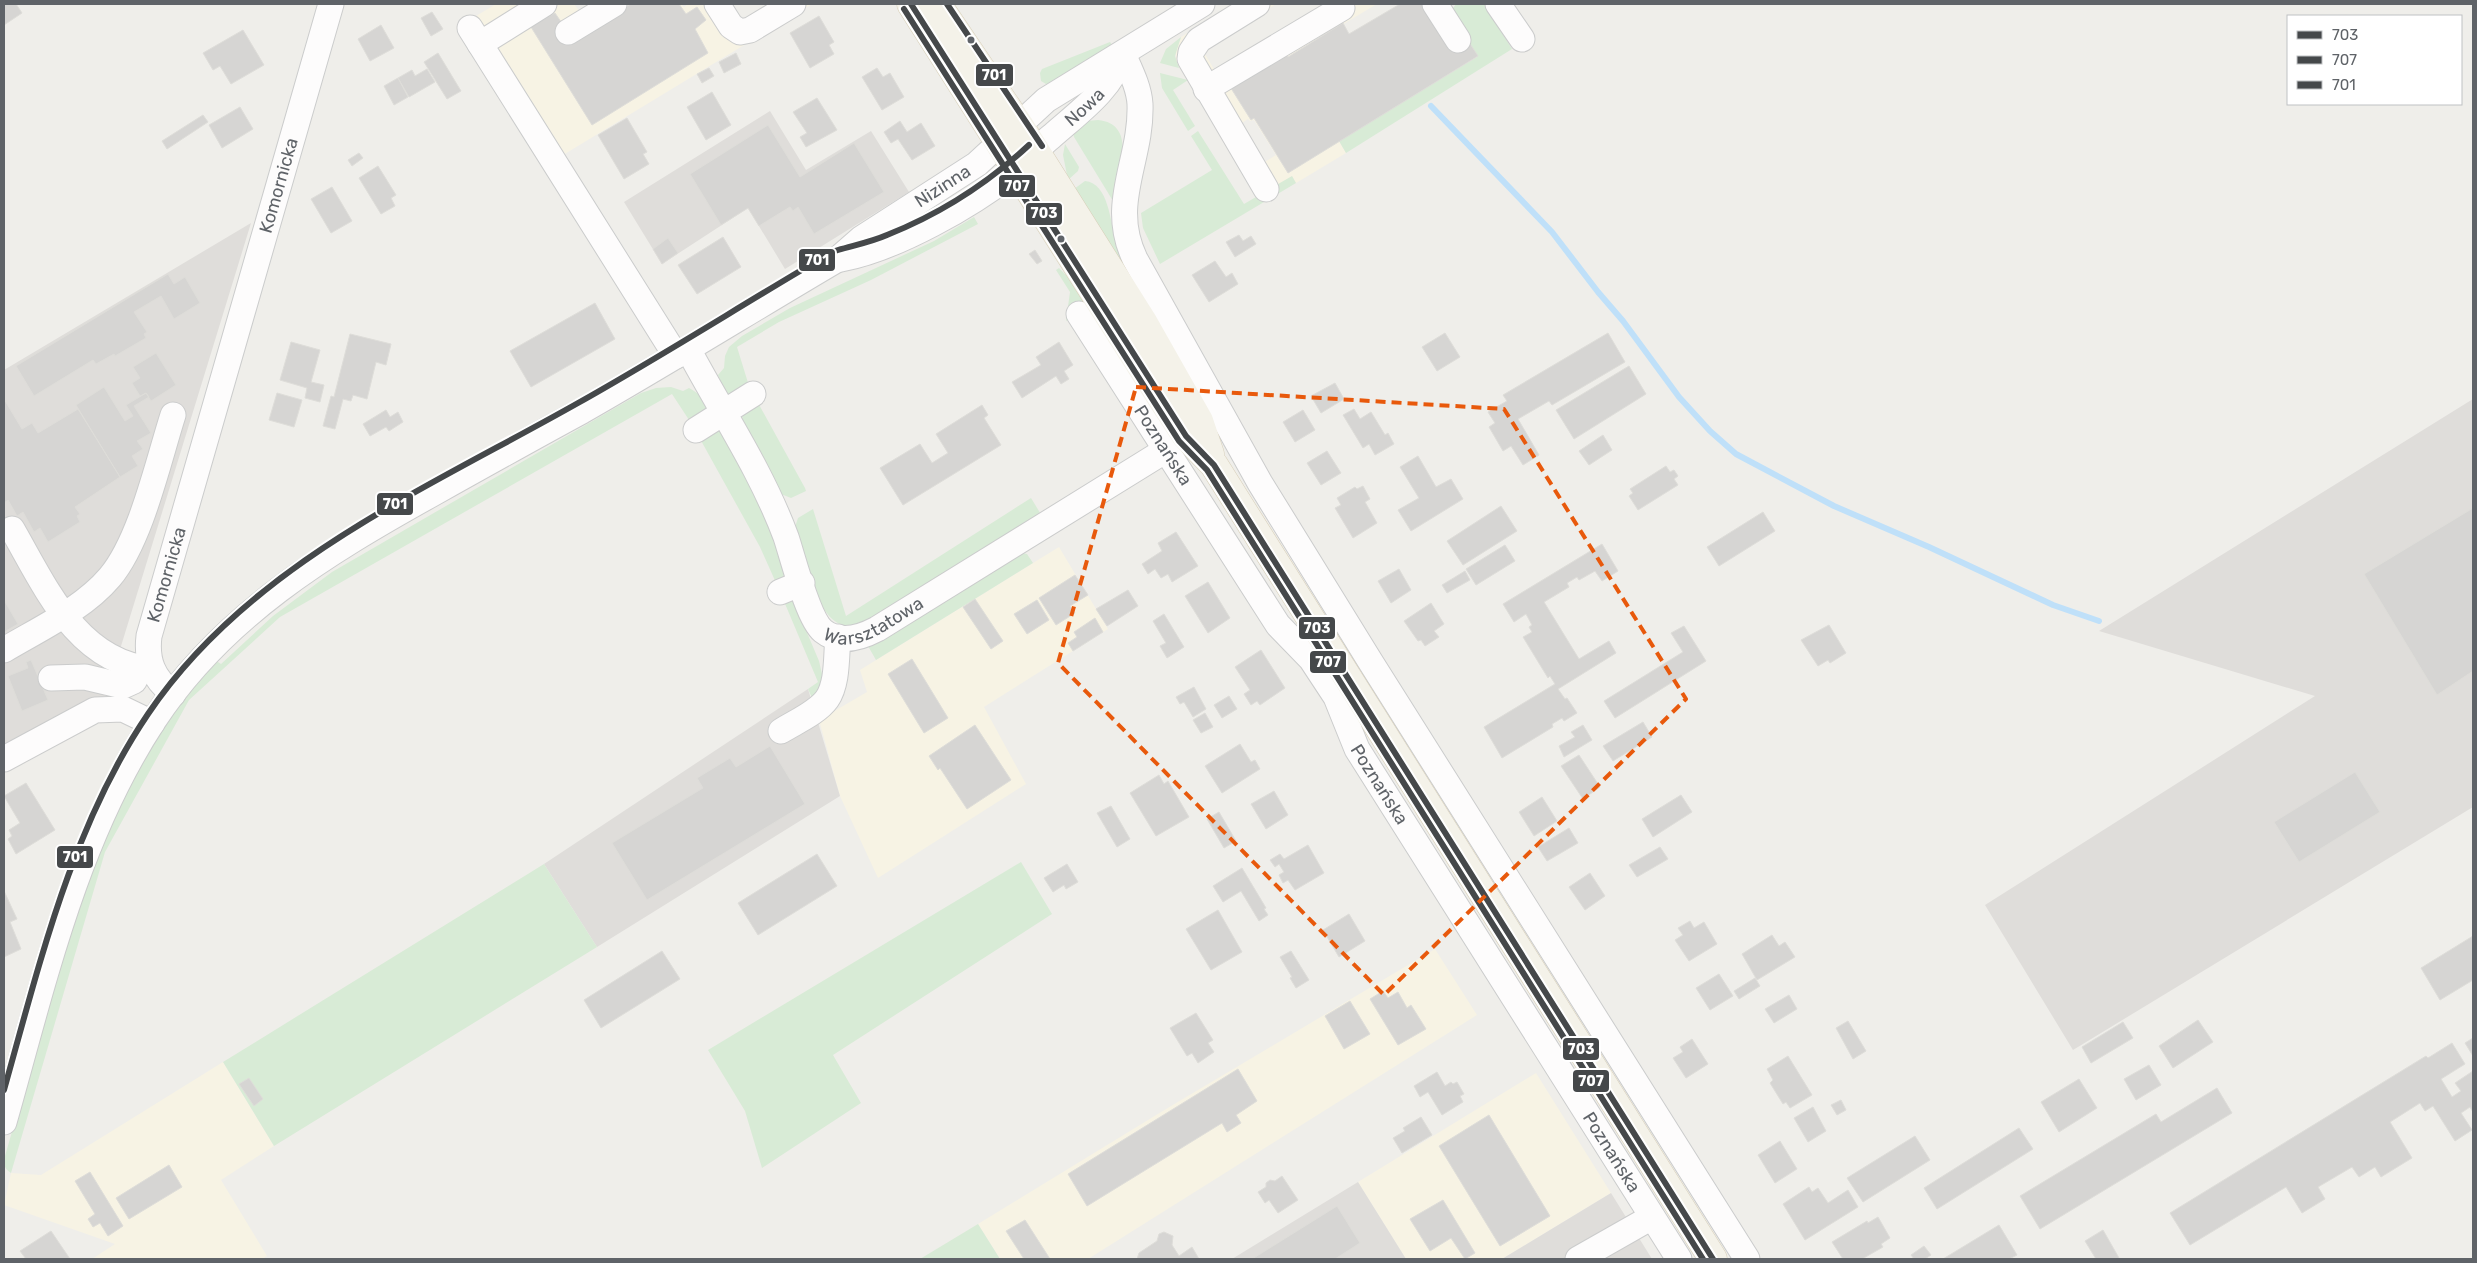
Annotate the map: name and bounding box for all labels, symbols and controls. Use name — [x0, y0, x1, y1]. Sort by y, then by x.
legend — [2287, 15, 2462, 105]
text: 703 — [2332, 26, 2358, 44]
unlabelled marker — [966, 35, 976, 45]
text: 707 — [2332, 51, 2357, 69]
line badge: 701 — [975, 63, 1014, 87]
text: 701 — [982, 67, 1006, 84]
text: 701 — [2332, 76, 2356, 94]
street label: Nowa — [1060, 83, 1109, 131]
street label: Komornicka — [255, 135, 303, 236]
street label: Nizinna — [911, 160, 975, 212]
line badge: 707 — [998, 174, 1036, 198]
text: 707 — [1004, 178, 1030, 195]
line badge: 703 — [1025, 202, 1063, 226]
text: 703 — [1031, 205, 1057, 222]
unlabelled marker — [1056, 234, 1066, 244]
line badge: 701 — [798, 248, 836, 272]
text: 701 — [805, 252, 829, 269]
street label: Poznańska — [1129, 401, 1197, 490]
line badge: 701 — [376, 492, 414, 516]
text: 701 — [383, 496, 407, 513]
street label: Komornicka — [143, 524, 191, 625]
street label: Warsztatowa — [820, 592, 927, 650]
line badge: 703 — [1298, 616, 1336, 640]
text: 703 — [1304, 620, 1330, 637]
line badge: 707 — [1309, 650, 1347, 674]
text: 707 — [1315, 654, 1341, 671]
street label: Poznańska — [1346, 740, 1413, 829]
line badge: 701 — [56, 845, 94, 869]
text: 701 — [63, 849, 87, 866]
line badge: 703 — [1562, 1037, 1600, 1061]
text: 703 — [1568, 1041, 1594, 1058]
line badge: 707 — [1572, 1069, 1610, 1093]
text: 707 — [1578, 1073, 1604, 1090]
street label: Poznańska — [1578, 1108, 1645, 1196]

